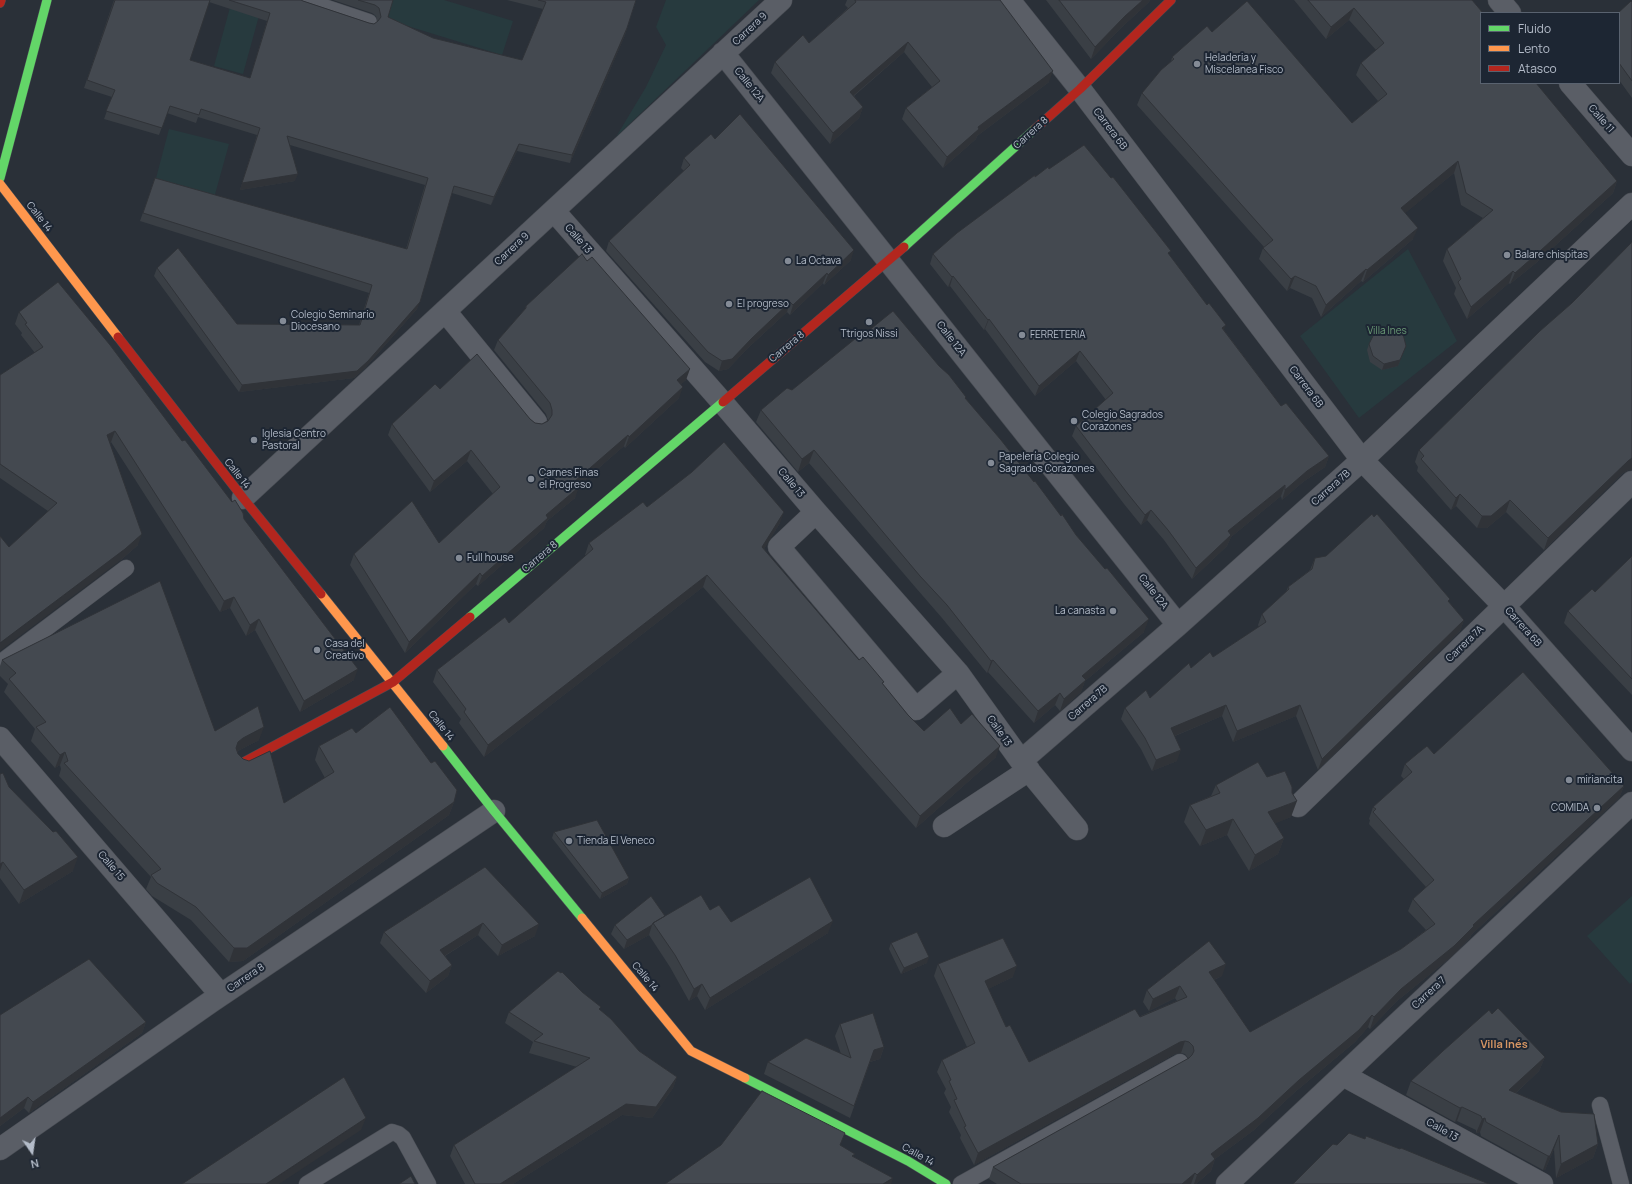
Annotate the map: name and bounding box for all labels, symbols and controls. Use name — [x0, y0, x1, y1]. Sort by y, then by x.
street label: Carrera 9 — [730, 10, 770, 48]
legend — [1480, 12, 1620, 84]
text: Fluido — [1518, 20, 1551, 37]
text: Lento — [1518, 40, 1550, 57]
place label: Heladeria y Miscelanea Fisco — [1205, 52, 1283, 76]
marker: Heladeria y Miscelanea Fisco — [1192, 59, 1202, 69]
text: Atasco — [1518, 60, 1557, 77]
street label: Calle 12A — [731, 65, 767, 105]
street label: Calle 11 — [1586, 103, 1616, 135]
street label: Carrera 6B — [1090, 106, 1130, 152]
street label: Carrera 8 — [1011, 114, 1051, 152]
street label: Calle 14 — [23, 200, 55, 234]
street label: Calle 13 — [562, 222, 594, 256]
street label: Carrera 9 — [492, 230, 532, 268]
place label: Balare chispitas — [1515, 249, 1588, 261]
marker: Balare chispitas — [1502, 250, 1512, 260]
place label: La Octava — [796, 255, 841, 267]
marker: La Octava — [783, 256, 793, 266]
place label: El progreso — [737, 298, 789, 310]
marker: El progreso — [724, 299, 734, 309]
place label: Colegio Seminario Diocesano — [291, 309, 374, 332]
marker: Colegio Seminario Diocesano — [278, 316, 288, 326]
marker: Ttrigos Nissi — [864, 317, 874, 327]
street label: Calle 12A — [934, 319, 968, 359]
park label: Villa Ines — [1367, 325, 1407, 337]
place label: Ttrigos Nissi — [841, 328, 897, 340]
street label: Carrera 8 — [767, 329, 807, 365]
place label: FERRETERIA — [1030, 329, 1086, 341]
marker: FERRETERIA — [1017, 330, 1027, 340]
street label: Carrera 6B — [1286, 364, 1326, 410]
place label: Colegio Sagrados Corazones — [1082, 409, 1163, 432]
marker: Colegio Sagrados Corazones — [1069, 416, 1079, 426]
place label: Iglesia Centro Pastoral — [262, 428, 326, 452]
marker: Iglesia Centro Pastoral — [249, 435, 259, 445]
place label: Papelería Colegio Sagrados Corazones — [999, 451, 1094, 474]
street label: Calle 14 — [221, 457, 253, 491]
marker: Papelería Colegio Sagrados Corazones — [986, 458, 996, 468]
street label: Calle 13 — [775, 466, 807, 500]
place label: Carnes Finas el Progreso — [539, 467, 598, 490]
street label: Carrera 7B — [1309, 468, 1353, 508]
marker: Carnes Finas el Progreso — [526, 474, 536, 484]
street label: Carrera 8 — [520, 539, 560, 575]
place label: Full house — [467, 552, 514, 564]
marker: Full house — [454, 553, 464, 563]
street label: Calle 12A — [1136, 572, 1170, 612]
place label: La canasta — [1055, 605, 1105, 617]
street label: Carrera 6B — [1502, 605, 1544, 649]
marker: La canasta — [1108, 606, 1118, 616]
street label: Carrera 7A — [1444, 623, 1486, 665]
place label: Casa del Creativo — [325, 638, 365, 662]
marker: Casa del Creativo — [312, 645, 322, 655]
street label: Carrera 7B — [1066, 683, 1110, 723]
street label: Calle 14 — [425, 709, 457, 743]
street label: Calle 13 — [984, 713, 1014, 749]
place label: miriancita — [1577, 774, 1622, 786]
marker: miriancita — [1564, 775, 1574, 785]
place label: COMIDA — [1551, 802, 1589, 814]
marker: COMIDA — [1592, 803, 1602, 813]
place label: Tienda El Veneco — [577, 835, 655, 847]
marker: Tienda El Veneco — [564, 836, 574, 846]
street label: Calle 15 — [95, 849, 127, 883]
street label: Calle 14 — [629, 960, 661, 994]
street label: Carrera 8 — [225, 961, 267, 995]
street label: Carrera 7 — [1410, 974, 1448, 1012]
district label: Villa Inés — [1480, 1038, 1528, 1052]
street label: Calle 13 — [1424, 1116, 1460, 1144]
north arrow — [12, 1132, 52, 1172]
street label: Calle 14 — [900, 1141, 936, 1169]
text: N — [29, 1156, 40, 1172]

